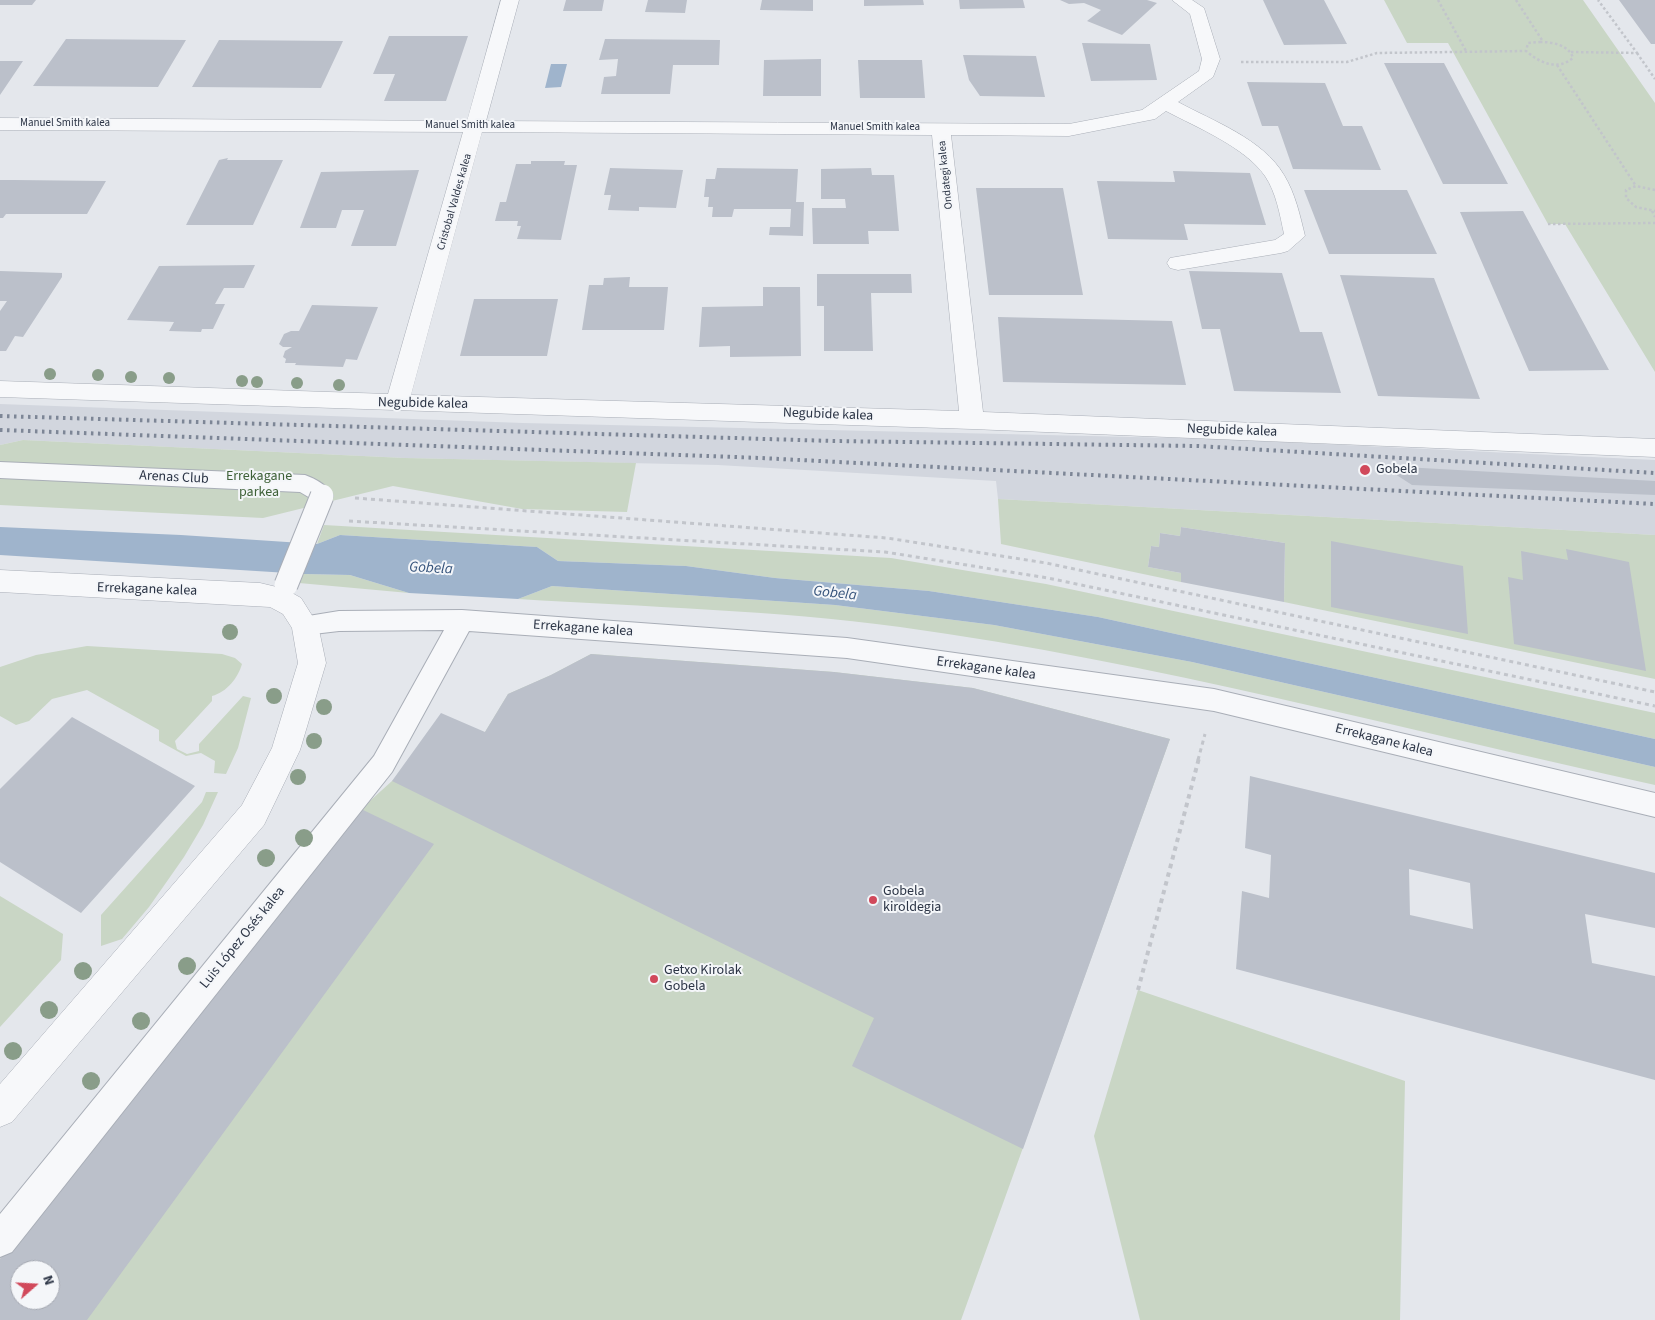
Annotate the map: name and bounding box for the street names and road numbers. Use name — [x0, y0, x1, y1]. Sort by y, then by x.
street label: Manuel Smith kalea — [20, 117, 110, 131]
street label: Manuel Smith kalea — [425, 119, 515, 133]
street label: Manuel Smith kalea — [830, 121, 920, 135]
street label: Ondategi kalea — [936, 140, 956, 210]
street label: Cristobal Valdes kalea — [435, 152, 475, 252]
street label: Negubide kalea — [378, 395, 468, 413]
street label: Negubide kalea — [783, 405, 873, 425]
street label: Negubide kalea — [1187, 421, 1277, 441]
street label: Arenas Club — [139, 468, 209, 488]
street label: Errekagane kalea — [97, 580, 197, 600]
street label: Errekagane kalea — [532, 617, 634, 641]
street label: Errekagane kalea — [935, 654, 1037, 684]
street label: Errekagane kalea — [1333, 721, 1435, 761]
street label: Luis López Osés kalea — [197, 884, 289, 992]

